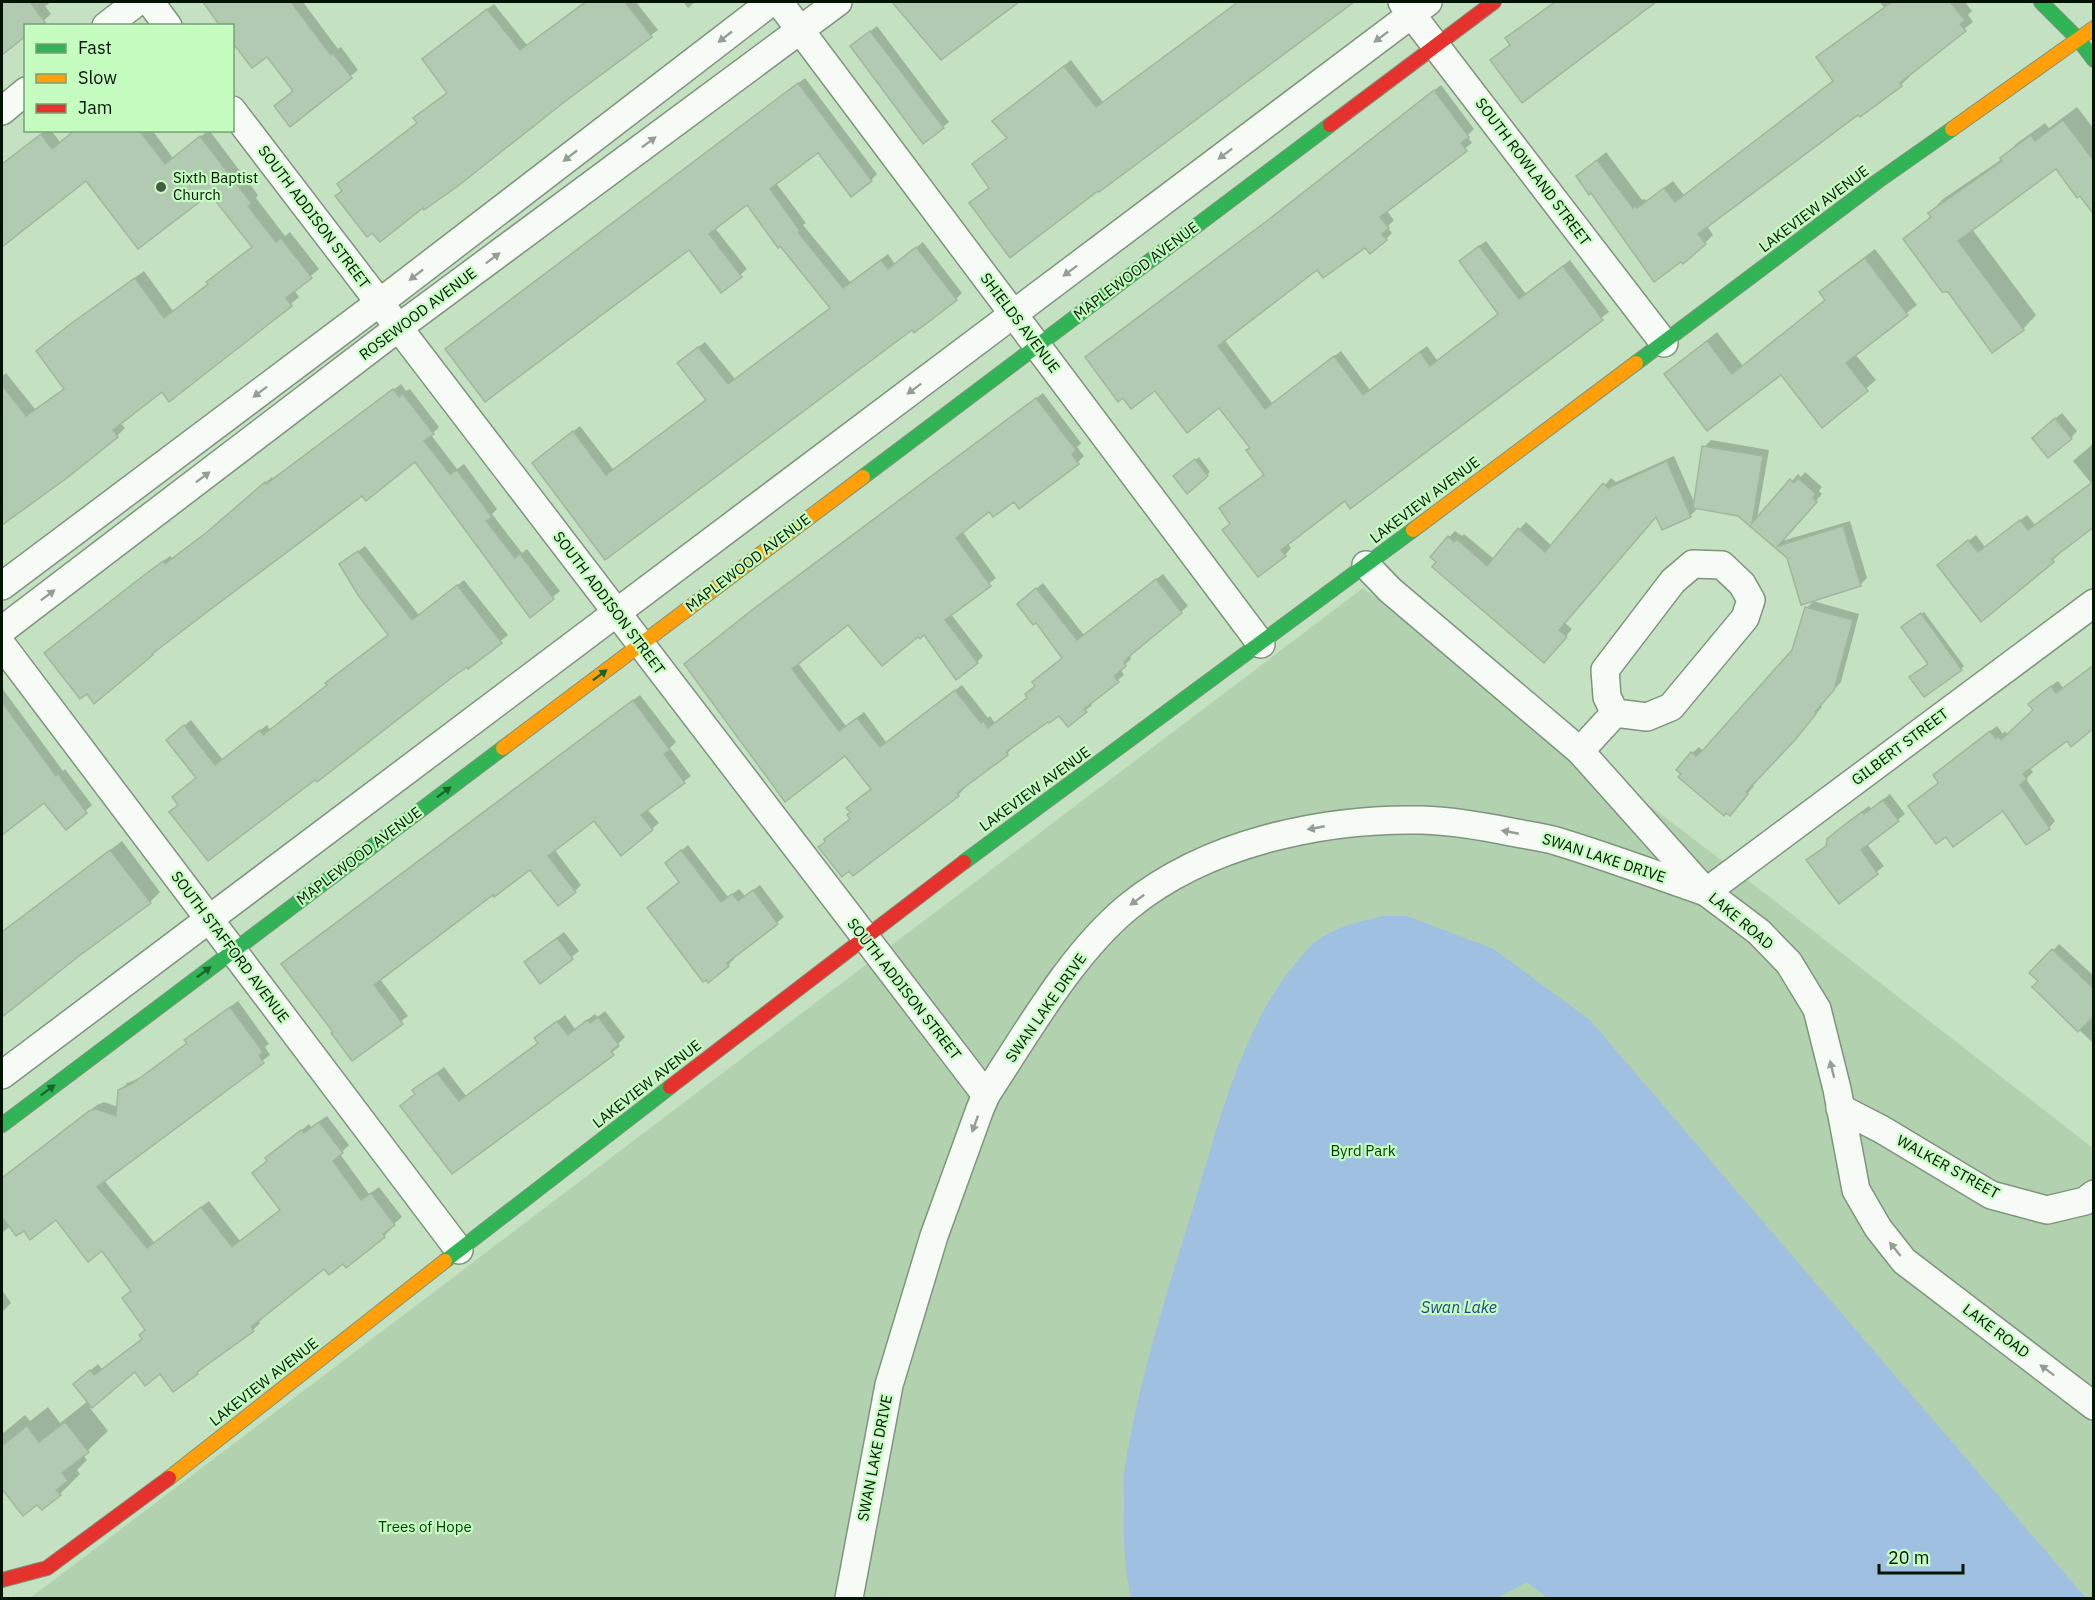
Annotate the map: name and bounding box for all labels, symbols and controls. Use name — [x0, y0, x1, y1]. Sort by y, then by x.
legend — [24, 24, 234, 132]
one-way arrow — [1373, 30, 1389, 43]
one-way arrow — [717, 31, 732, 43]
text: Fast — [78, 36, 112, 59]
text: Slow — [78, 66, 117, 89]
street label: SOUTH ROWLAND STREET — [1472, 94, 1595, 250]
text: Jam — [78, 96, 113, 119]
one-way arrow — [642, 136, 657, 148]
street label: SOUTH ADDISON STREET — [254, 141, 375, 292]
one-way arrow — [1218, 148, 1234, 160]
one-way arrow — [563, 150, 578, 162]
street label: LAKEVIEW AVENUE — [1755, 161, 1872, 256]
place label: Sixth Baptist Church — [173, 168, 258, 204]
marker: Sixth Baptist Church — [154, 180, 168, 194]
street label: MAPLEWOOD AVENUE — [1069, 217, 1202, 324]
one-way arrow — [484, 252, 500, 264]
street label: ROSEWOOD AVENUE — [355, 263, 480, 364]
one-way arrow — [1062, 265, 1077, 277]
one-way arrow — [408, 269, 424, 281]
street label: SHIELDS AVENUE — [977, 269, 1064, 376]
one-way arrow — [906, 382, 921, 394]
one-way arrow — [252, 386, 268, 399]
street label: LAKEVIEW AVENUE — [1366, 452, 1483, 547]
one-way arrow — [195, 470, 211, 483]
street label: MAPLEWOOD AVENUE — [681, 509, 814, 616]
street label: SOUTH ADDISON STREET — [549, 527, 670, 678]
one-way arrow — [40, 589, 56, 601]
one-way arrow — [591, 669, 607, 681]
street label: GILBERT STREET — [1847, 704, 1952, 789]
street label: LAKEVIEW AVENUE — [975, 742, 1094, 835]
one-way arrow — [435, 786, 451, 798]
street label: MAPLEWOOD AVENUE — [292, 802, 425, 909]
one-way arrow — [1307, 824, 1326, 833]
one-way arrow — [1500, 827, 1519, 836]
street label: SWAN LAKE DRIVE — [1540, 829, 1668, 886]
street label: SOUTH STAFFORD AVENUE — [167, 867, 294, 1026]
street label: LAKE ROAD — [1705, 888, 1778, 953]
one-way arrow — [1130, 894, 1145, 906]
street label: SOUTH ADDISON STREET — [843, 914, 966, 1064]
street label: SWAN LAKE DRIVE — [1001, 950, 1090, 1066]
one-way arrow — [196, 966, 212, 979]
street label: LAKEVIEW AVENUE — [589, 1035, 705, 1132]
one-way arrow — [1826, 1059, 1836, 1078]
one-way arrow — [41, 1084, 56, 1096]
one-way arrow — [969, 1115, 979, 1133]
street label: WALKER STREET — [1894, 1130, 2003, 1203]
park label: Byrd Park — [1330, 1141, 1396, 1160]
one-way arrow — [1889, 1242, 1901, 1257]
water label: Swan Lake — [1421, 1297, 1497, 1317]
street label: LAKE ROAD — [1959, 1299, 2033, 1362]
street label: LAKEVIEW AVENUE — [206, 1333, 322, 1430]
one-way arrow — [2040, 1365, 2055, 1377]
street label: SWAN LAKE DRIVE — [853, 1393, 896, 1523]
park label: Trees of Hope — [378, 1517, 472, 1536]
scale bar — [1879, 1537, 1963, 1575]
text: 20 m — [1888, 1546, 1930, 1569]

